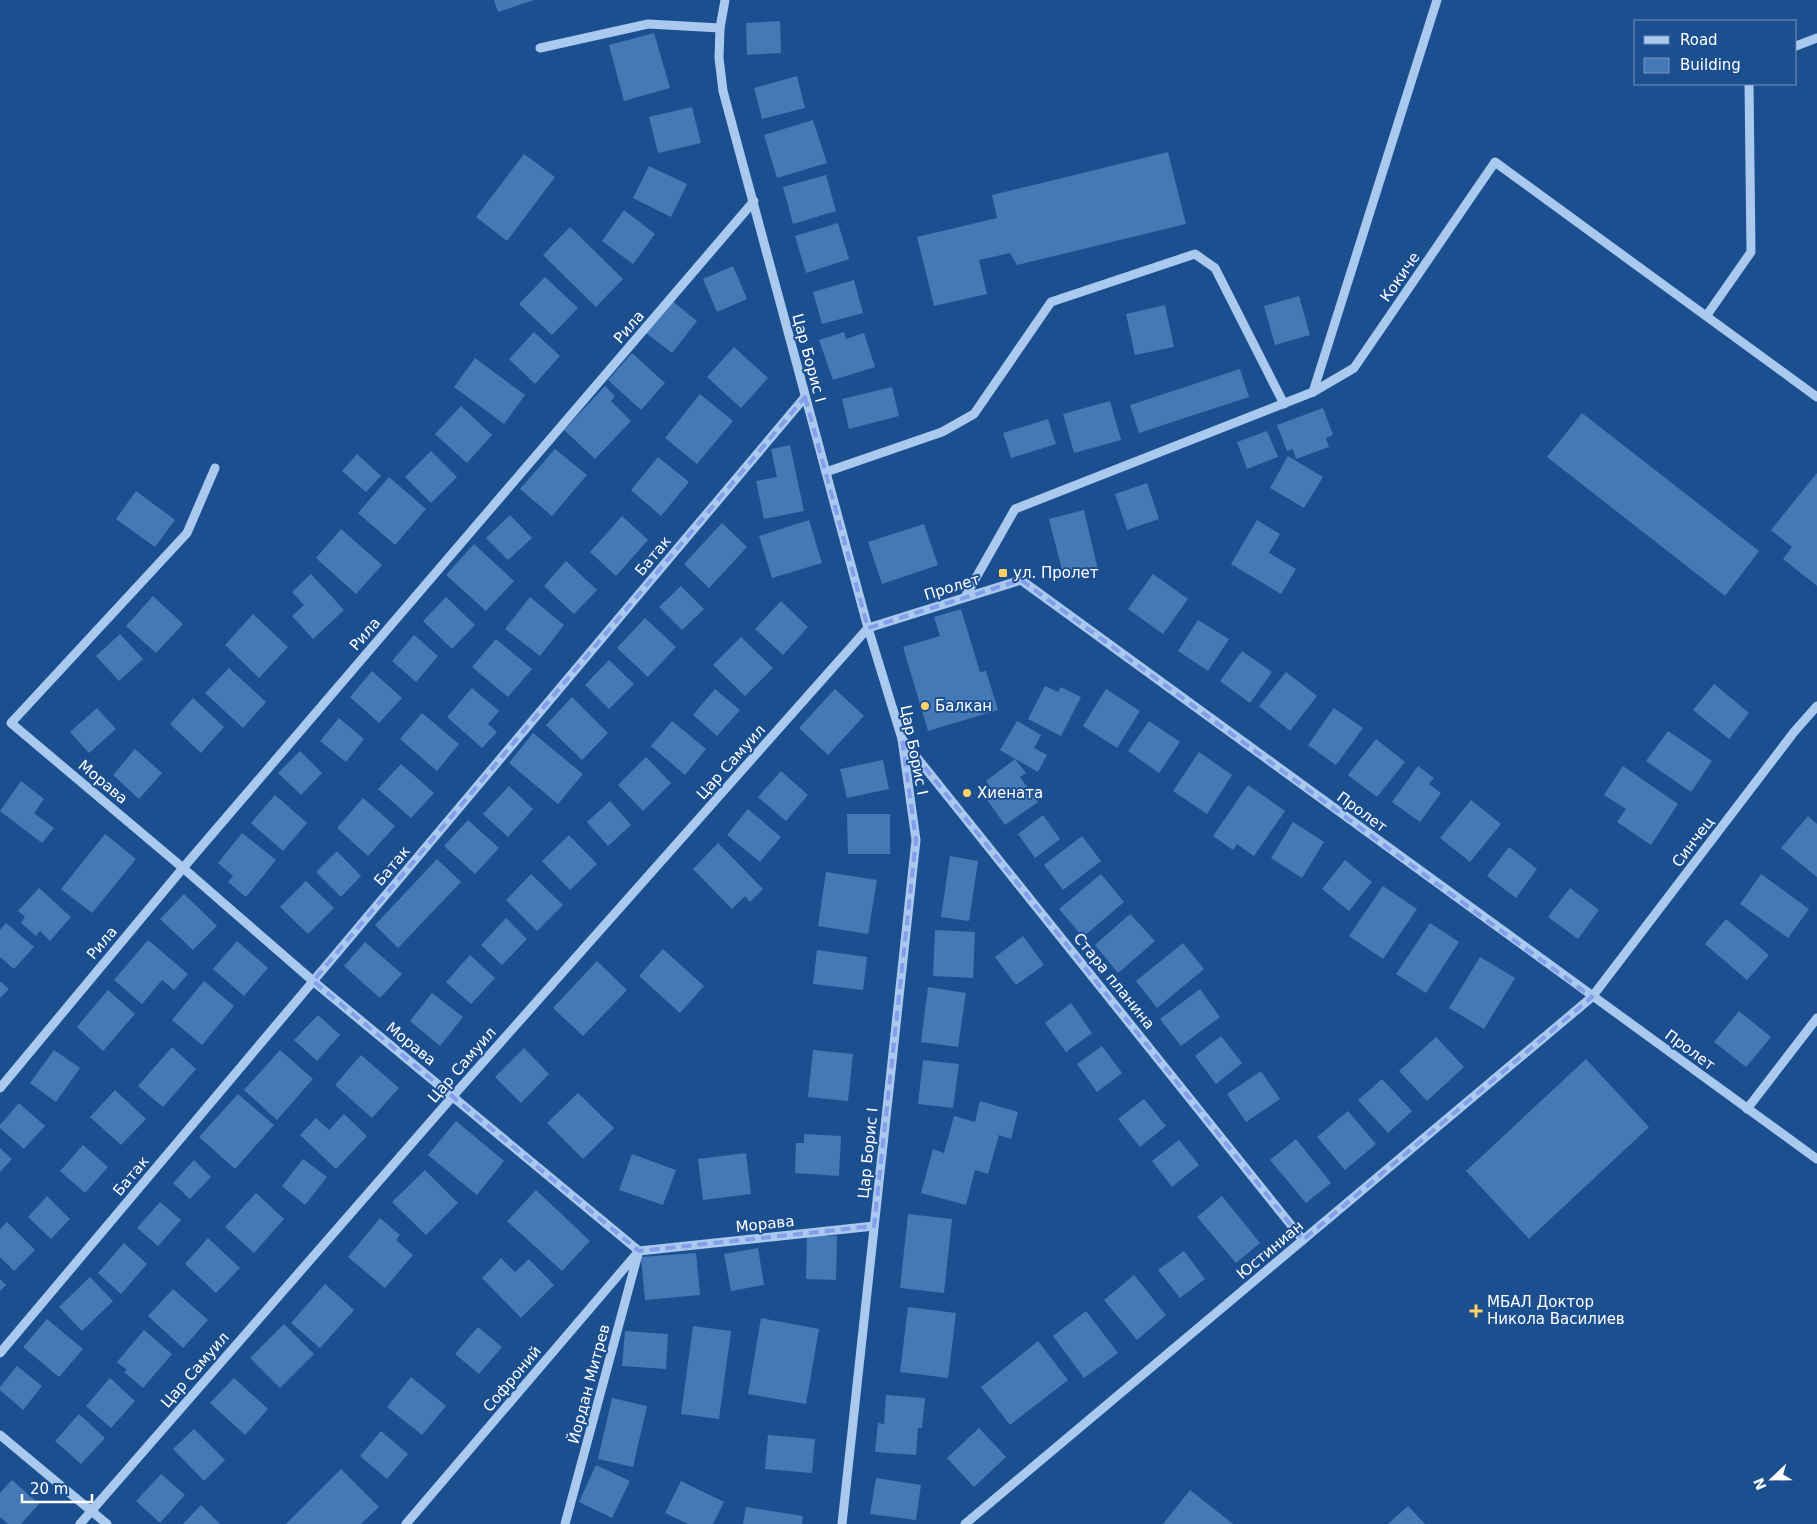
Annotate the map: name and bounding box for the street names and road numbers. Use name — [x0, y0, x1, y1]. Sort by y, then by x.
street label: Кокиче — [1376, 249, 1424, 305]
street label: Рила — [610, 307, 648, 347]
street label: Цар Борис I — [788, 312, 830, 404]
street label: Батак — [631, 532, 675, 580]
street label: Пролет — [922, 570, 982, 604]
street label: Рила — [346, 614, 384, 654]
street label: Цар Борис I — [896, 703, 932, 797]
street label: Цар Самуил — [693, 721, 769, 803]
street label: Морава — [75, 756, 131, 808]
street label: Пролет — [1333, 788, 1391, 836]
street label: Синчец — [1668, 813, 1718, 871]
street label: Батак — [370, 842, 414, 890]
street label: Рила — [83, 923, 121, 963]
street label: Стара планина — [1070, 929, 1158, 1033]
street label: Морава — [382, 1018, 440, 1070]
street label: Цар Самуил — [424, 1024, 500, 1106]
street label: Пролет — [1661, 1026, 1719, 1074]
street label: Цар Борис I — [854, 1107, 882, 1199]
street label: Батак — [109, 1152, 153, 1200]
street label: Морава — [735, 1212, 795, 1236]
street label: Юстиниан — [1233, 1217, 1307, 1283]
street label: Йордан Митрев — [563, 1322, 614, 1446]
street label: Цар Самуил — [157, 1329, 233, 1411]
street label: Софроний — [479, 1342, 545, 1416]

